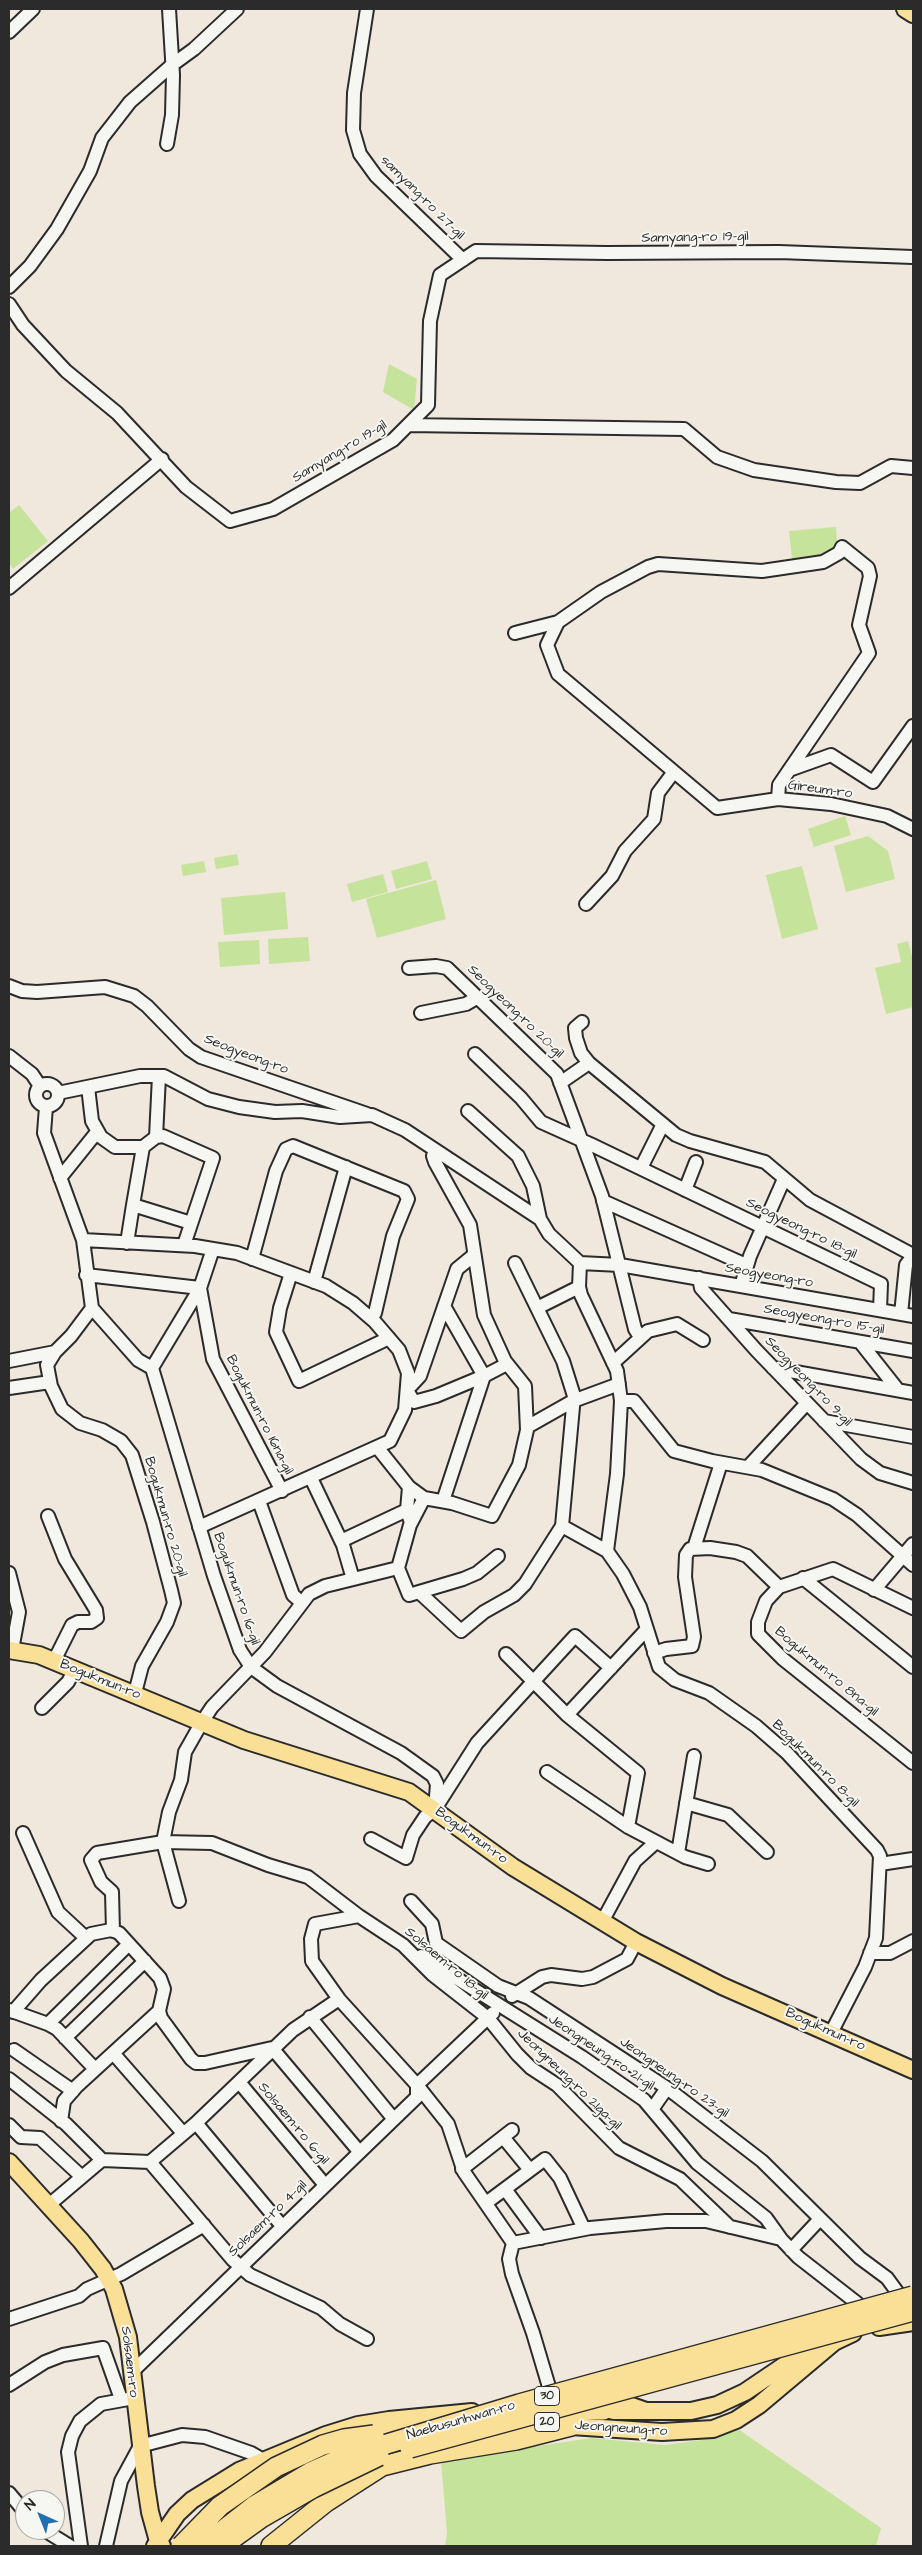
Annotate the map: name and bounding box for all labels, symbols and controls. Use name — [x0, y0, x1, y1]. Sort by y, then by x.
street label: samyang-ro 27-gil — [376, 152, 468, 244]
street label: Samyang-ro 19-gil — [641, 229, 749, 247]
street label: Samyang-ro 19-gil — [290, 417, 390, 487]
street label: Gireum-ro — [787, 777, 853, 803]
street label: Seogyeong-ro 20-gil — [463, 962, 567, 1062]
street label: Seogyeong-ro — [201, 1031, 291, 1079]
street label: Seogyeong-ro 18-gil — [743, 1195, 859, 1263]
street label: Seogyeong-ro — [724, 1260, 814, 1292]
street label: Seogyeong-ro 15-gil — [762, 1301, 886, 1339]
street label: Seogyeong-ro 9-gil — [761, 1334, 855, 1430]
street label: Bogukmun-ro 16na-gil — [222, 1352, 296, 1478]
street label: Bogukmun-ro 20-gil — [140, 1455, 190, 1579]
street label: Bogukmun-ro 16-gil — [209, 1531, 263, 1647]
street label: Bogukmun-ro 8na-gil — [771, 1624, 881, 1720]
street label: Bogukmun-ro — [57, 1656, 143, 1704]
street label: Bogukmun-ro 8-gil — [768, 1717, 862, 1811]
street label: Bogukmun-ro — [431, 1804, 511, 1868]
street label: Solsaem-ro 18-gil — [401, 1924, 491, 2004]
street label: Bogukmun-ro — [782, 2005, 868, 2055]
street label: Jeongneung-ro 21-gil — [545, 2011, 657, 2095]
street label: Jeongneung-ro 21ga-gil — [513, 2026, 625, 2134]
street label: Jeongneung-ro 23-gil — [616, 2034, 732, 2122]
street label: Solsaem-ro 6-gil — [254, 2080, 332, 2168]
street label: Solsaem-ro 4-gil — [225, 2177, 311, 2261]
street label: Solsaem-ro — [116, 2325, 142, 2399]
road number: 30 — [534, 2386, 560, 2406]
street label: Naebusunhwan-ro — [405, 2398, 517, 2444]
road number: 20 — [534, 2412, 560, 2432]
street label: Jeongneung-ro — [574, 2417, 668, 2441]
north arrow — [15, 2490, 65, 2540]
text: N — [20, 2495, 40, 2515]

